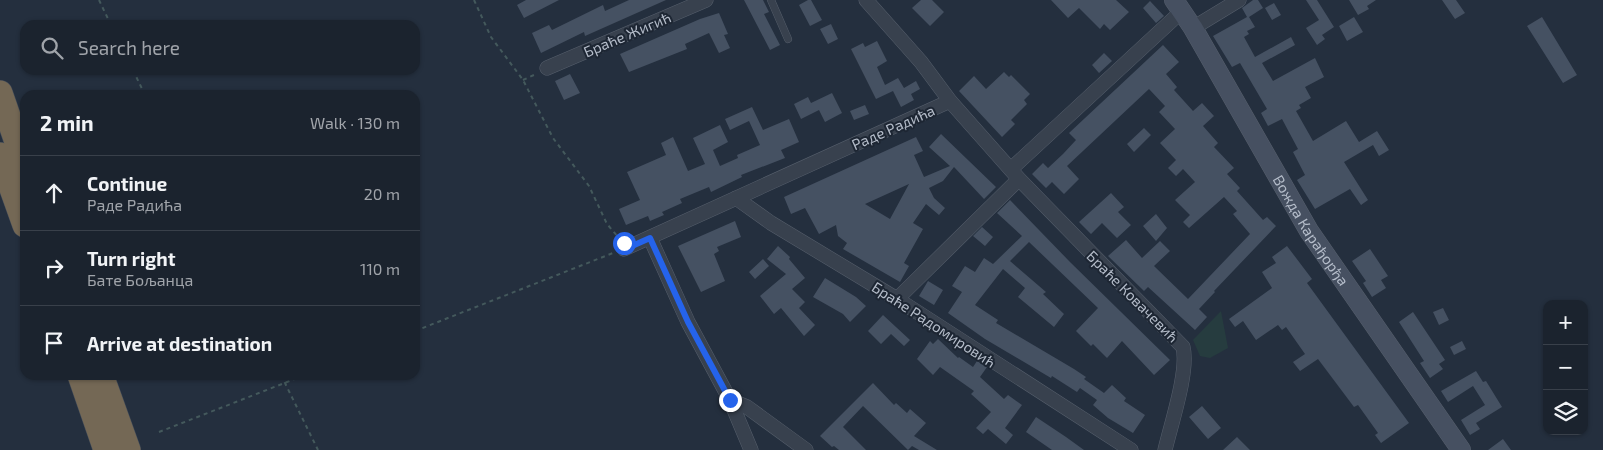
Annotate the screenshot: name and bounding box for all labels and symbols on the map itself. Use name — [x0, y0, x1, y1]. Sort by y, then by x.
street label: Браће Жигић — [581, 8, 673, 60]
street label: Раде Радића — [849, 101, 937, 153]
street label: Вожда Карађорђа — [1270, 172, 1353, 289]
route start — [613, 232, 636, 255]
street label: Браће Ковачевић — [1083, 246, 1183, 346]
street label: Браће Радомировић — [869, 277, 999, 371]
route end — [719, 389, 742, 412]

